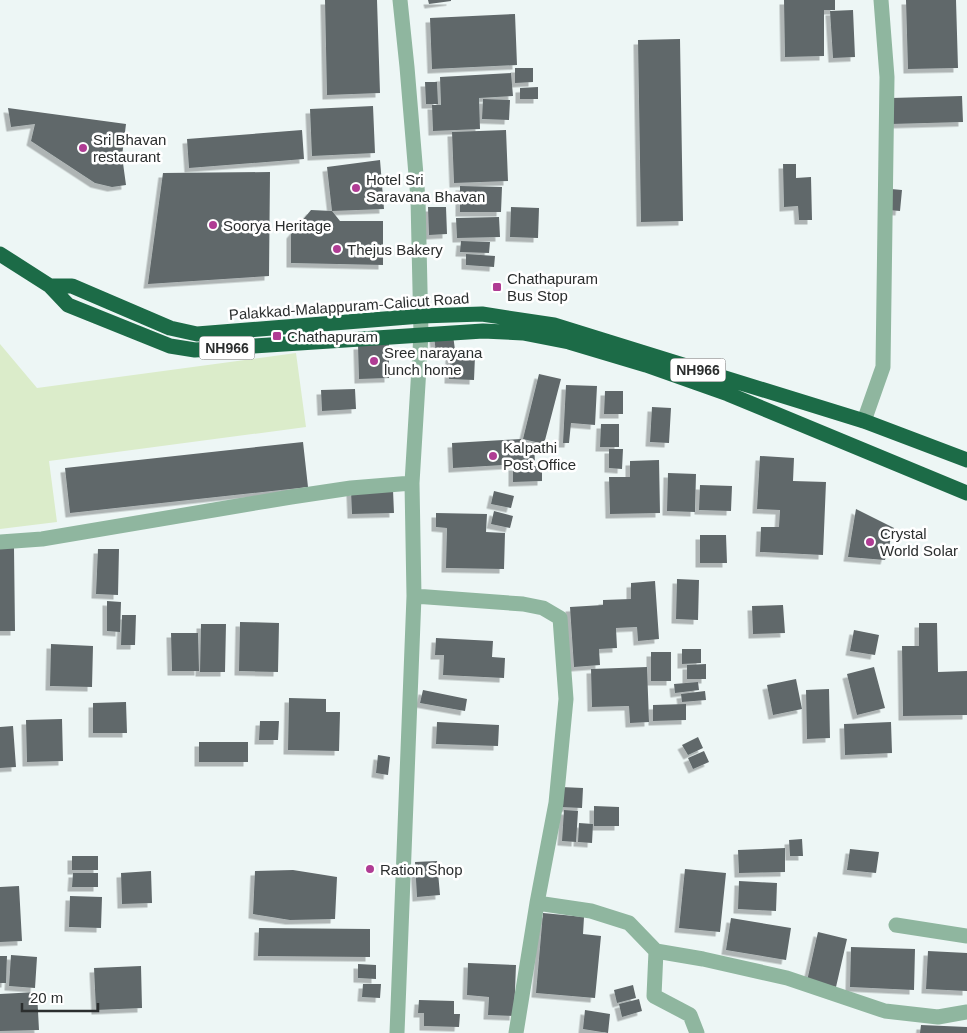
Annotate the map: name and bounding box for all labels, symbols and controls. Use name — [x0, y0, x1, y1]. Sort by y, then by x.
place label: Sri Bhavan restaurant — [93, 131, 166, 165]
marker: Sri Bhavan restaurant — [77, 142, 89, 154]
place label: Hotel Sri Saravana Bhavan — [366, 171, 485, 205]
marker: Hotel Sri Saravana Bhavan — [350, 182, 362, 194]
place label: Soorya Heritage — [223, 217, 331, 234]
marker: Soorya Heritage — [207, 219, 219, 231]
place label: Thejus Bakery — [347, 241, 443, 258]
marker: Thejus Bakery — [331, 243, 343, 255]
place label: Chathapuram Bus Stop — [507, 270, 598, 304]
marker: Chathapuram Bus Stop — [491, 281, 503, 293]
street label: Palakkad-Malappuram-Calicut Road — [228, 289, 470, 323]
place label: Chathapuram — [287, 328, 378, 345]
marker: Chathapuram — [271, 330, 283, 342]
road number: NH966 — [200, 336, 254, 359]
place label: Sree narayana lunch home — [384, 344, 483, 378]
marker: Sree narayana lunch home — [368, 355, 380, 367]
road number: NH966 — [670, 358, 726, 382]
place label: Kalpathi Post Office — [503, 439, 576, 473]
marker: Kalpathi Post Office — [487, 450, 499, 462]
place label: Crystal World Solar — [880, 525, 958, 559]
marker: Crystal World Solar — [864, 536, 876, 548]
place label: Ration Shop — [380, 861, 463, 878]
marker: Ration Shop — [364, 863, 376, 875]
scale bar — [22, 980, 99, 1012]
text: 20 m — [30, 989, 63, 1006]

